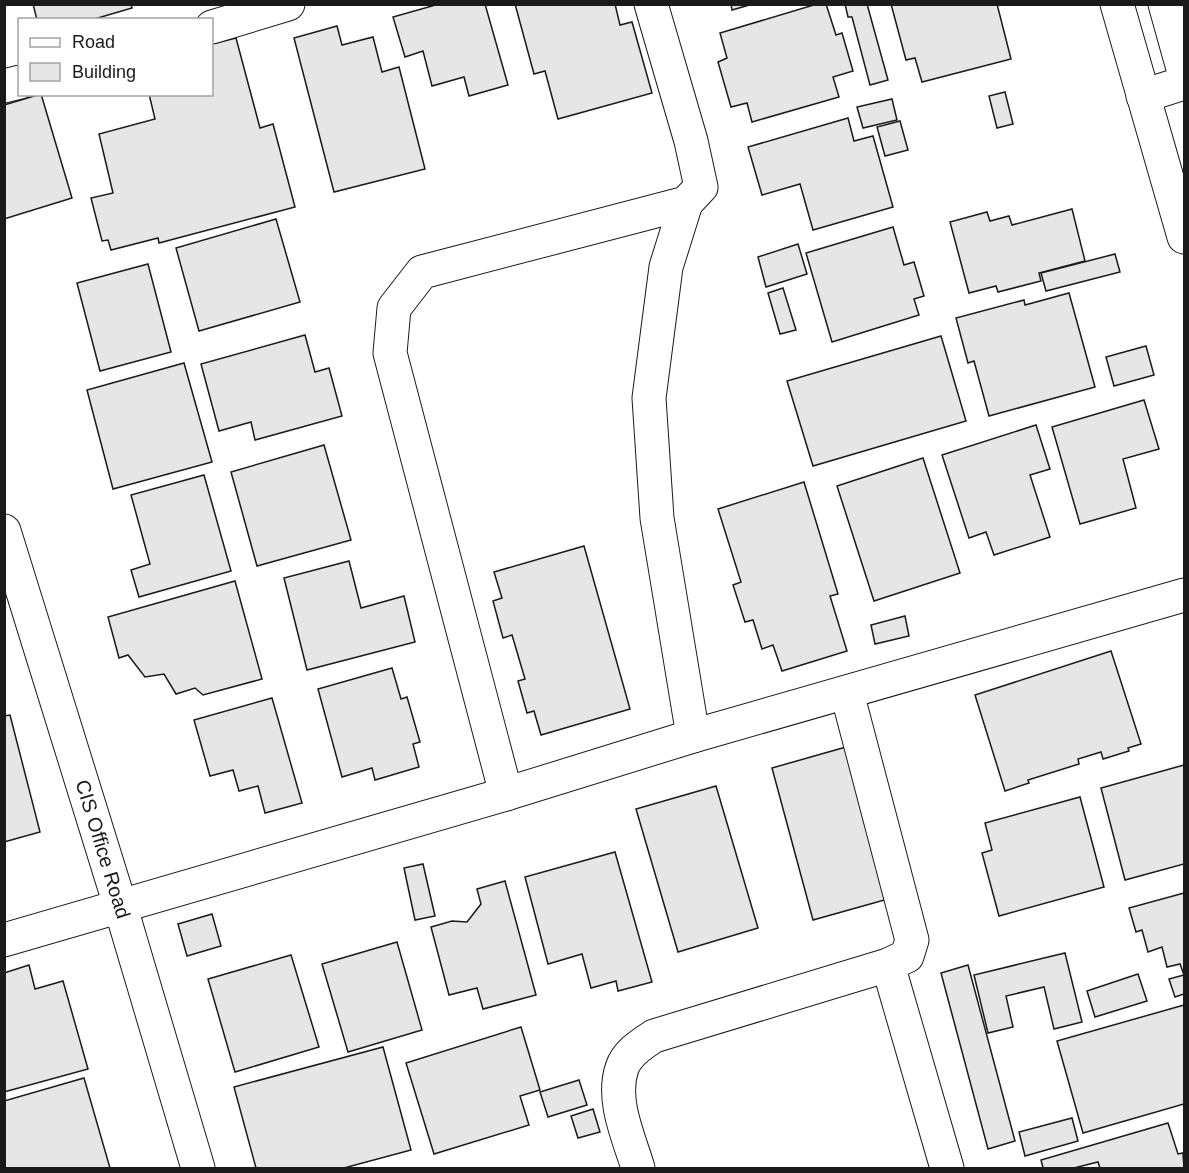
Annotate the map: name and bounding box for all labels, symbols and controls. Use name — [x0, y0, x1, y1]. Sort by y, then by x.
legend — [18, 18, 213, 96]
text: Road — [72, 32, 115, 52]
text: Building — [72, 62, 136, 82]
street label: CIS Office Road — [71, 777, 135, 921]

